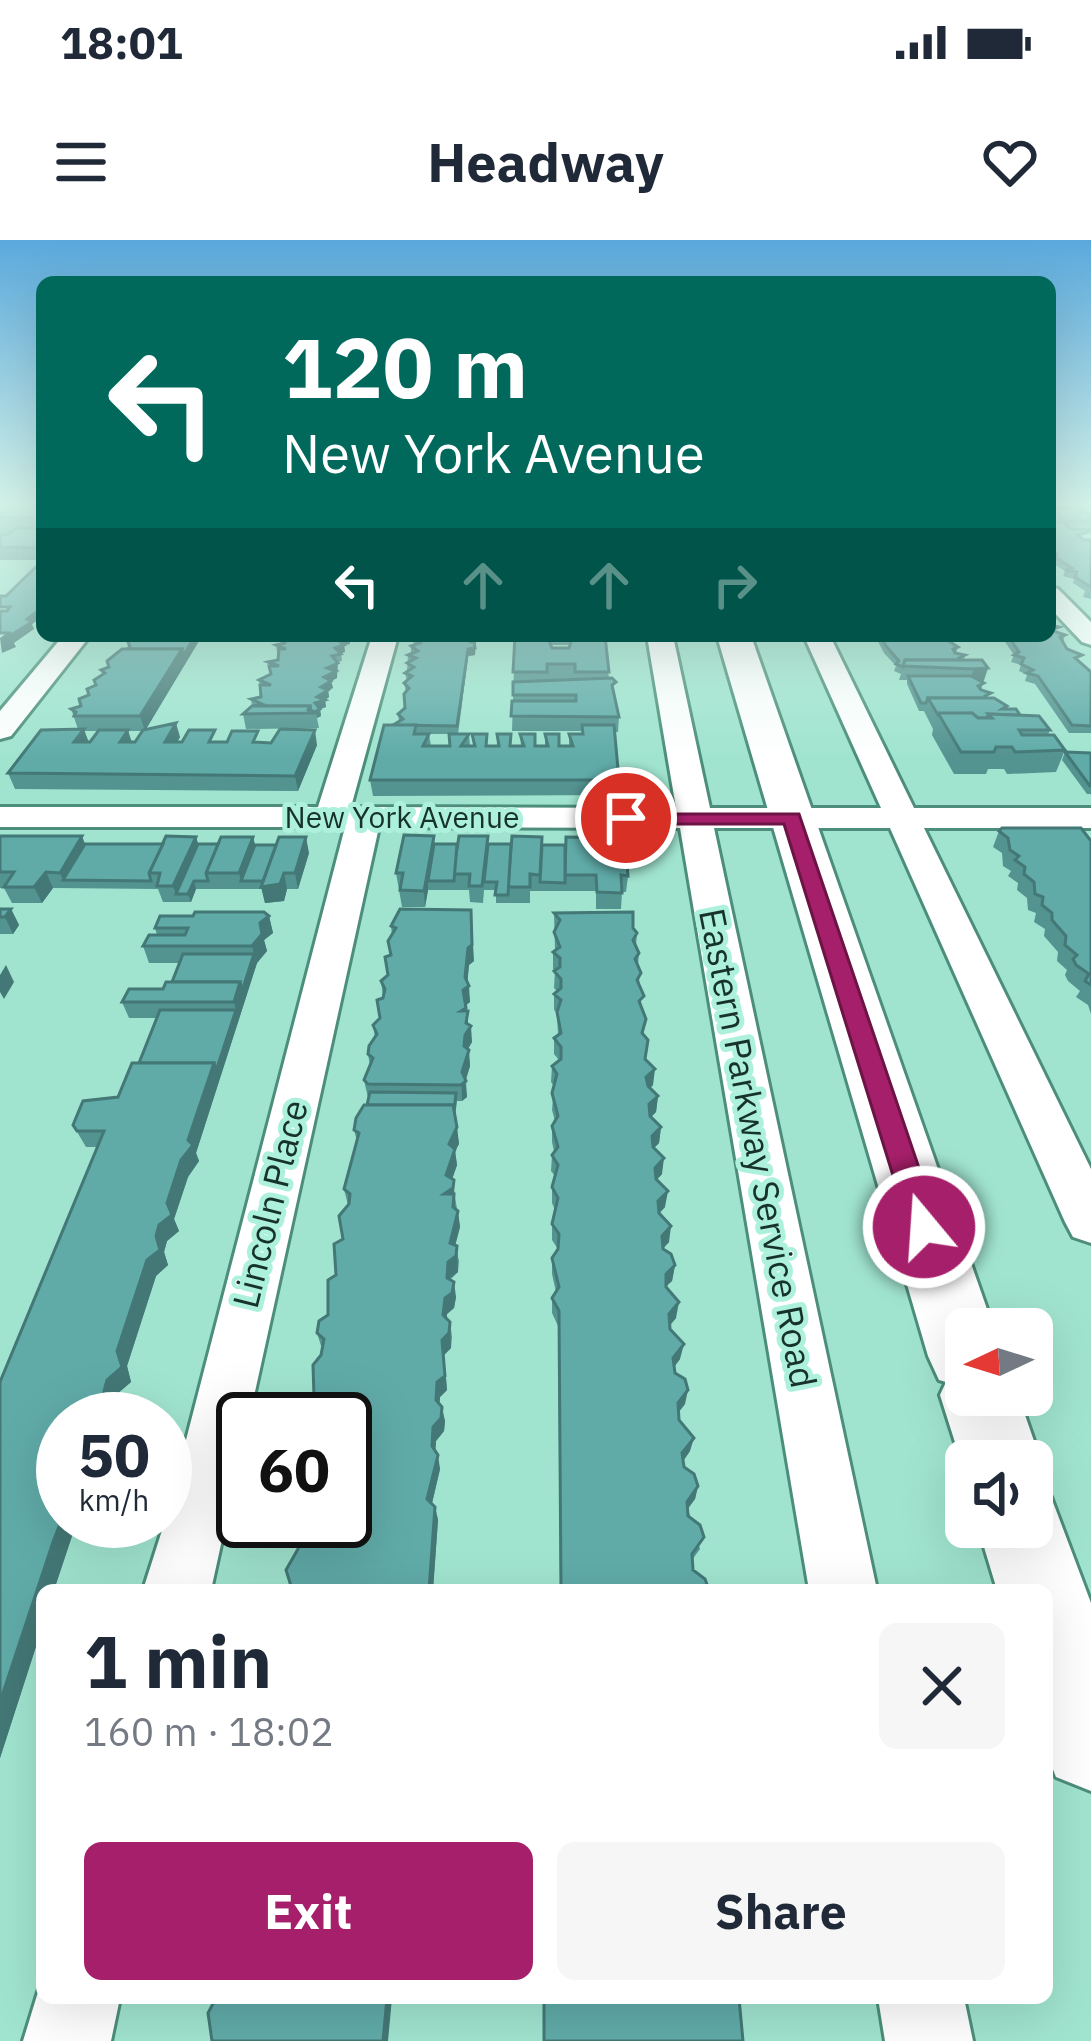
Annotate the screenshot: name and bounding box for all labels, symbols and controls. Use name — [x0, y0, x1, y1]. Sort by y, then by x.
text: 18:01 — [60, 13, 183, 71]
text: Headway — [427, 127, 664, 197]
icon: menu — [48, 129, 114, 195]
icon: heart — [977, 129, 1043, 195]
text: 120 m — [282, 312, 528, 421]
icon: left — [84, 324, 240, 480]
text: New York Avenue — [282, 418, 705, 488]
icon: left — [324, 552, 390, 618]
icon: ahead — [450, 552, 516, 618]
icon: ahead — [576, 552, 642, 618]
icon: right — [702, 552, 768, 618]
pin — [575, 767, 677, 869]
icon: arrive — [593, 785, 659, 851]
street label: New York Avenue — [285, 797, 519, 836]
street label: Eastern Parkway Service Road — [689, 904, 828, 1392]
street label: Lincoln Place — [221, 1095, 318, 1313]
position arrow — [861, 1164, 987, 1290]
north arrow — [945, 1308, 1053, 1416]
map controls — [945, 1308, 1053, 1548]
speed limit sign: 60 — [216, 1392, 372, 1548]
text: 50 — [78, 1415, 150, 1494]
button: sound — [945, 1440, 1053, 1548]
text: km/h — [79, 1480, 149, 1519]
text: 1 min — [84, 1614, 272, 1708]
button: close — [879, 1623, 1005, 1749]
text: 160 m · 18:02 — [84, 1706, 334, 1757]
button: Exit — [84, 1842, 533, 1980]
button: Share — [557, 1842, 1005, 1980]

